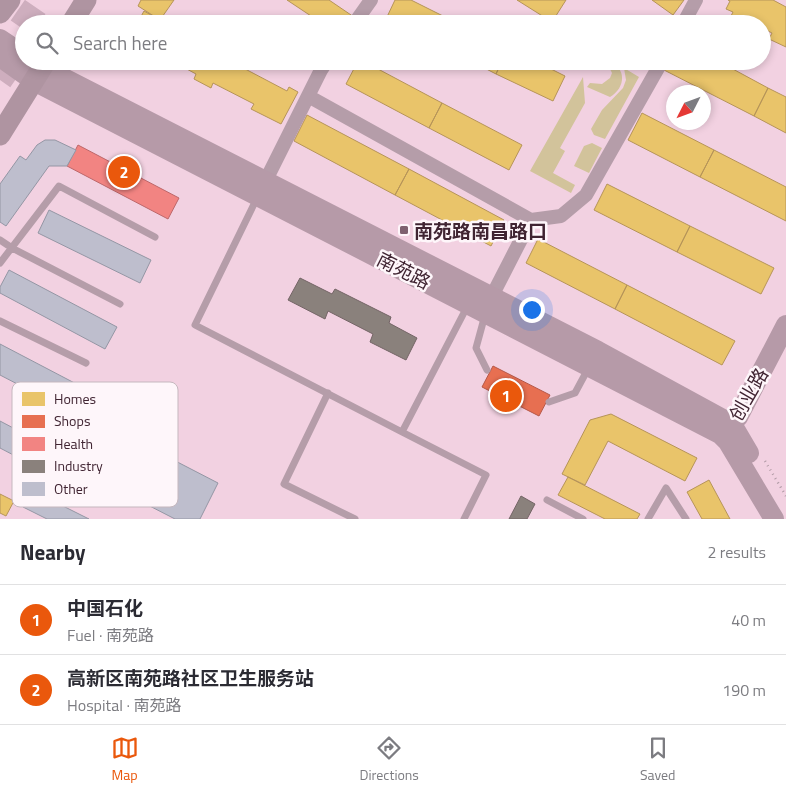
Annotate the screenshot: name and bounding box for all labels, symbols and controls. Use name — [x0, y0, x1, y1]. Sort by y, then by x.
search box — [15, 15, 771, 70]
text: Search here — [73, 28, 167, 57]
icon: search — [33, 29, 61, 57]
north arrow — [666, 85, 711, 130]
pin: 2 — [108, 153, 140, 191]
place label: 南苑路南昌路口 — [414, 216, 547, 245]
marker: 南苑路南昌路口 — [398, 224, 410, 236]
street label: 南苑路 — [372, 244, 436, 296]
your location — [519, 297, 545, 323]
street label: 创业路 — [721, 362, 775, 426]
pin: 1 — [490, 377, 522, 415]
legend — [12, 382, 178, 507]
text: Homes — [54, 388, 96, 409]
text: Shops — [54, 410, 90, 431]
text: Health — [54, 433, 93, 454]
text: Industry — [54, 455, 103, 476]
text: Other — [54, 478, 88, 499]
text: Nearby — [20, 536, 85, 568]
text: 2 results — [707, 540, 766, 564]
text: 中国石化 — [67, 593, 143, 622]
text: 1 — [32, 608, 40, 632]
text: 40 m — [731, 608, 766, 632]
text: Fuel · 南苑路 — [67, 623, 154, 647]
text: 高新区南苑路社区卫生服务站 — [67, 663, 314, 692]
text: 2 — [32, 678, 40, 702]
text: 190 m — [722, 678, 766, 702]
text: Hospital · 南苑路 — [67, 693, 181, 717]
tab: Map — [111, 734, 139, 785]
tab: Directions — [360, 734, 419, 785]
tab: Saved — [640, 734, 676, 785]

